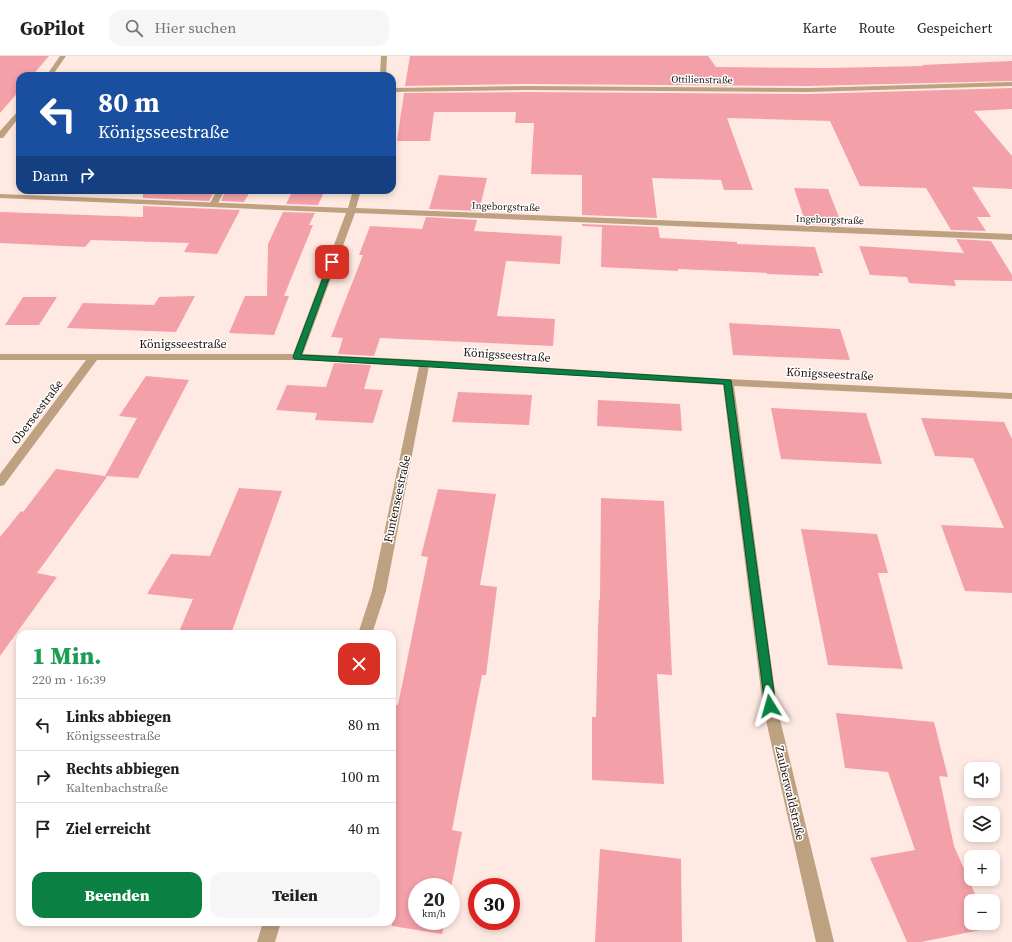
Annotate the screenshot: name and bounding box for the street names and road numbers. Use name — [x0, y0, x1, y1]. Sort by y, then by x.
street label: Ottilienstraße — [671, 72, 733, 87]
street label: Ingeborgstraße — [472, 199, 540, 214]
street label: Ingeborgstraße — [796, 212, 864, 227]
street label: Königsseestraße — [139, 336, 227, 352]
street label: Königsseestraße — [463, 344, 551, 366]
street label: Königsseestraße — [786, 364, 874, 384]
street label: Oberseestraße — [7, 376, 67, 448]
street label: Funtenseestraße — [380, 454, 414, 544]
street label: Zauberwaldstraße — [771, 744, 809, 842]

